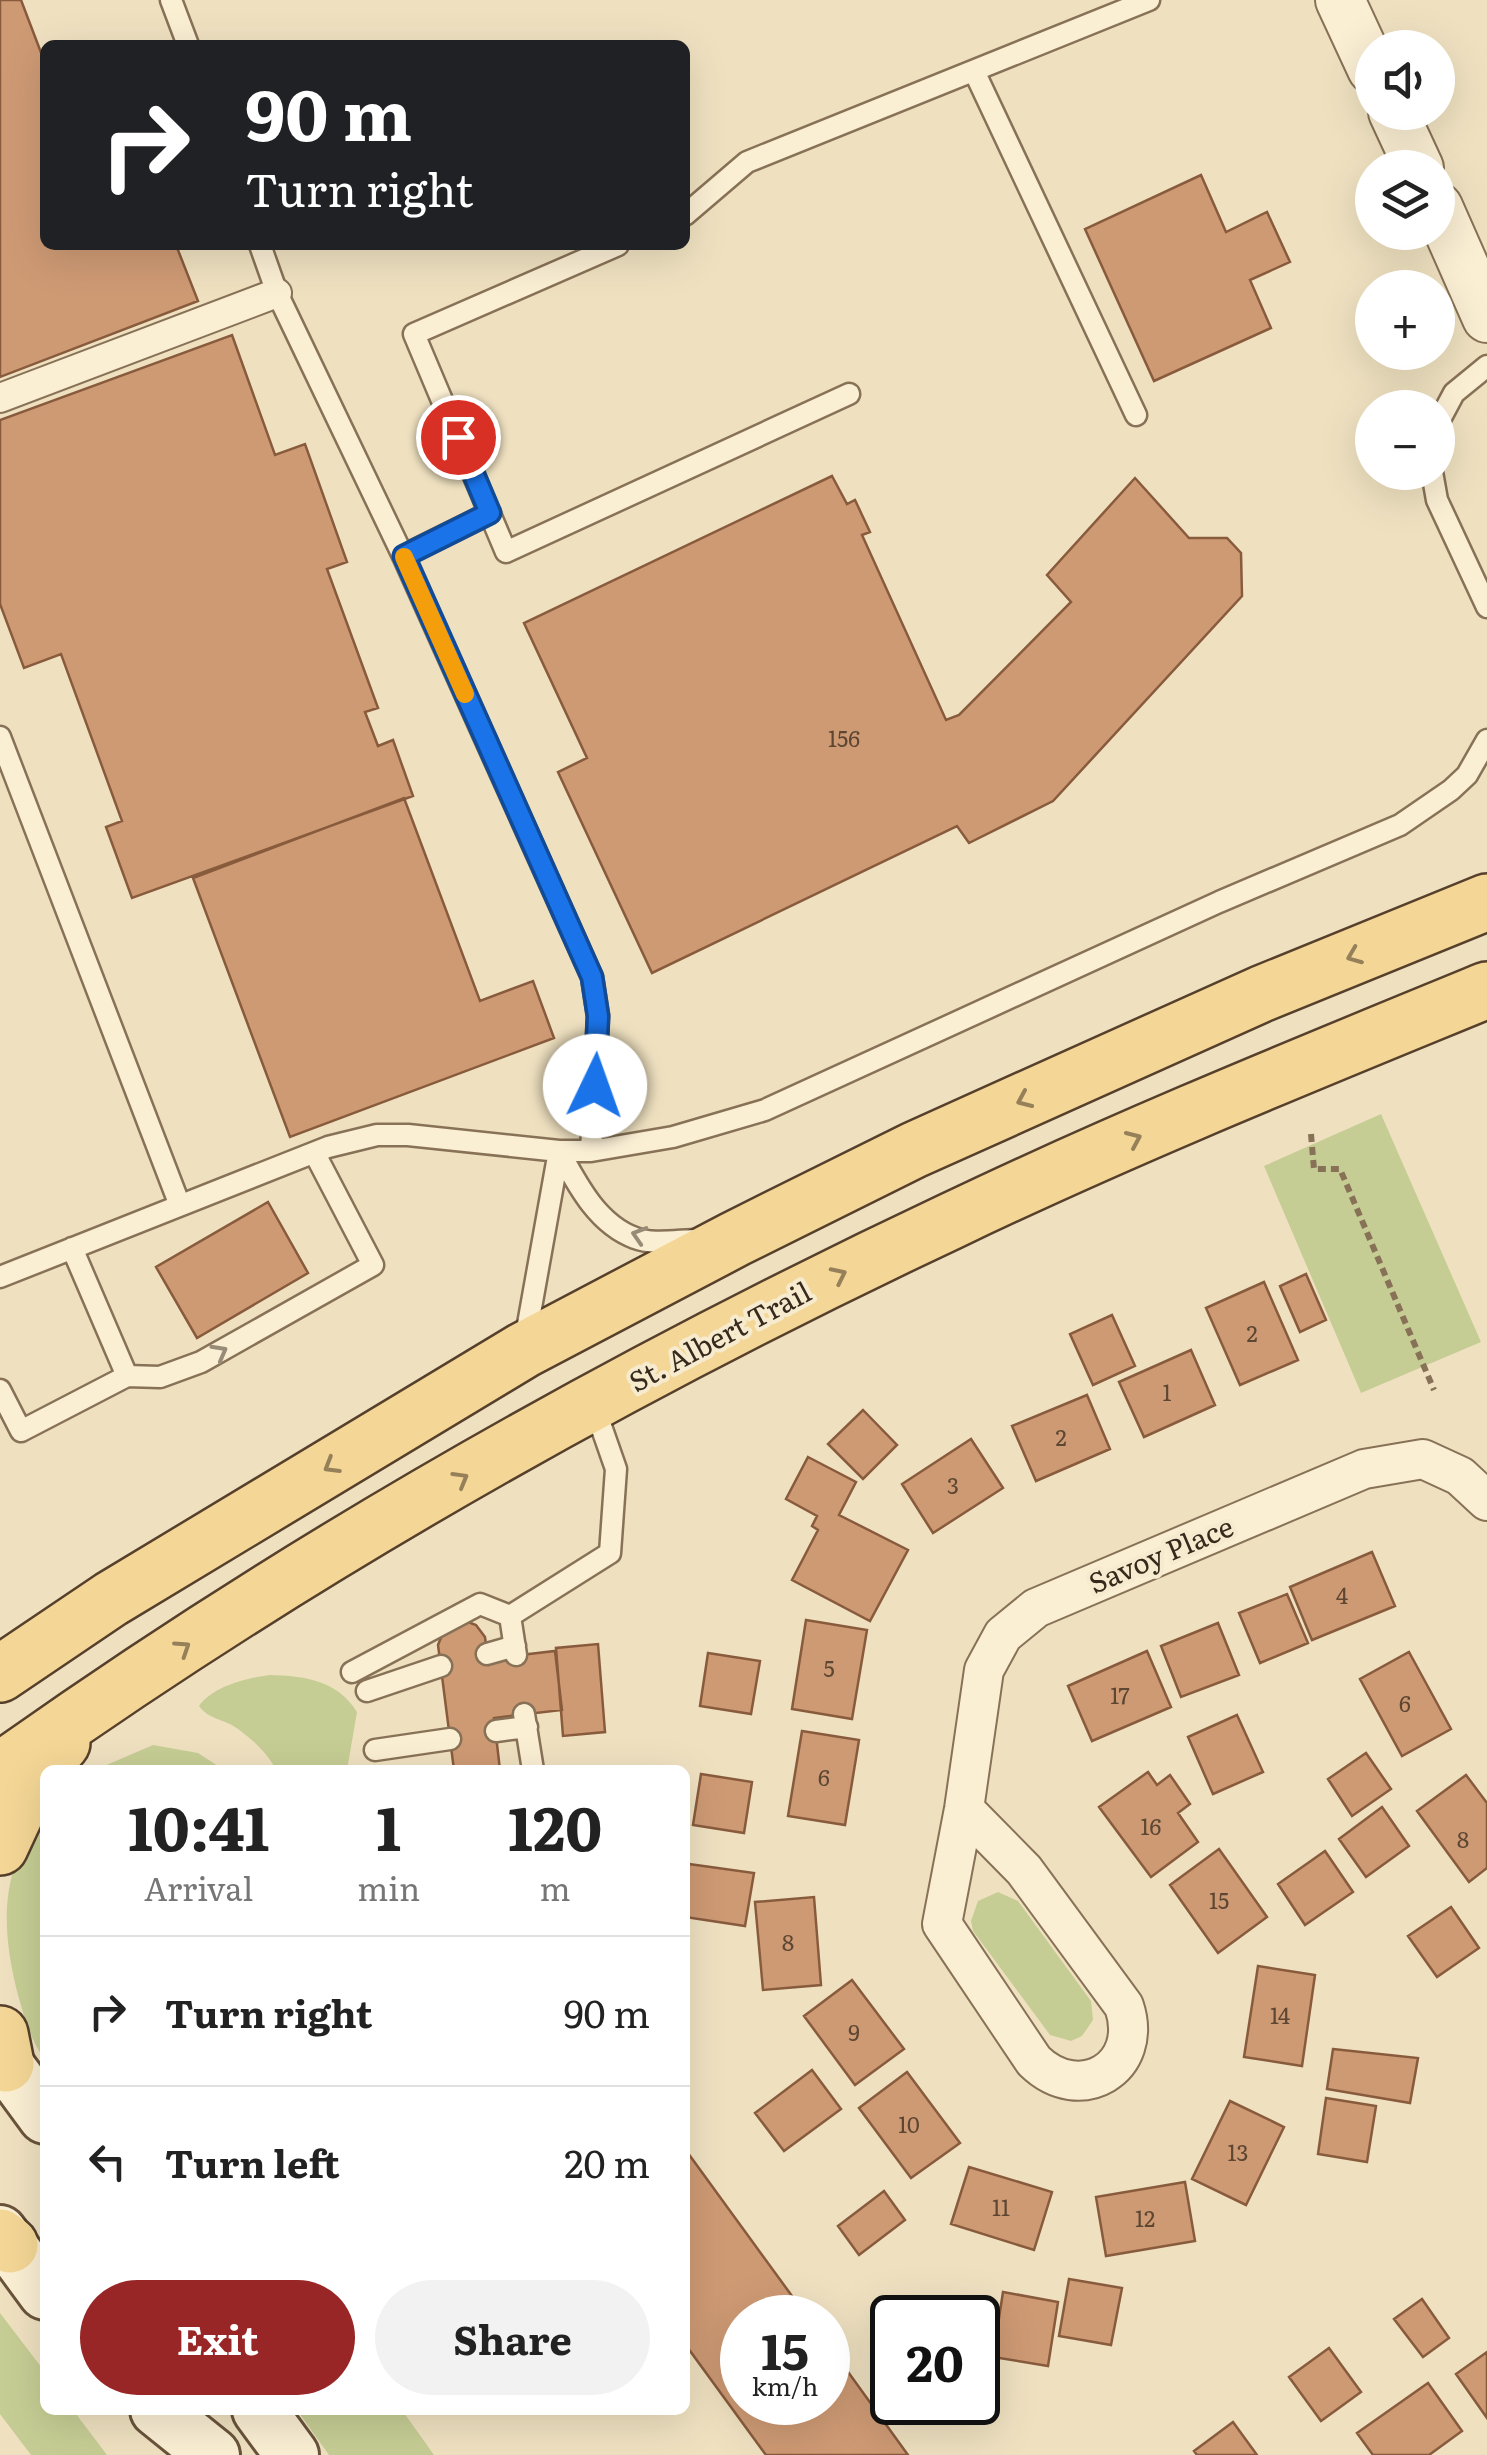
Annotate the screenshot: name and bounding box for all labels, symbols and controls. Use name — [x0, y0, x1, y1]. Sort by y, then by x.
map controls — [1355, 30, 1455, 490]
button: sound — [1355, 30, 1455, 130]
text: 90 m — [245, 59, 412, 163]
icon: right — [80, 80, 210, 210]
button: layers — [1355, 150, 1455, 250]
text: Turn right — [245, 154, 473, 221]
button: + — [1355, 270, 1455, 370]
button: − — [1355, 390, 1455, 490]
pin — [416, 395, 501, 480]
icon: arrive — [431, 410, 486, 465]
house number: 156 — [828, 721, 860, 754]
one-way arrow — [1346, 945, 1364, 965]
position arrow — [543, 1034, 647, 1138]
one-way arrow — [1016, 1088, 1034, 1108]
one-way arrow — [1124, 1131, 1142, 1151]
one-way arrow — [631, 1226, 648, 1247]
one-way arrow — [829, 1267, 847, 1287]
street label: St. Albert Trail — [620, 1269, 818, 1401]
house number: 2 — [1246, 1316, 1258, 1349]
one-way arrow — [209, 1344, 227, 1364]
house number: 1 — [1163, 1375, 1172, 1408]
house number: 2 — [1055, 1420, 1067, 1453]
one-way arrow — [324, 1454, 342, 1473]
house number: 3 — [947, 1468, 959, 1501]
one-way arrow — [450, 1472, 468, 1491]
street label: Savoy Place — [1081, 1504, 1239, 1602]
house number: 4 — [1336, 1578, 1348, 1611]
one-way arrow — [172, 1641, 190, 1660]
house number: 5 — [823, 1651, 835, 1684]
house number: 17 — [1110, 1678, 1130, 1711]
house number: 6 — [1399, 1686, 1411, 1719]
house number: 6 — [818, 1760, 830, 1793]
text: 10:41 — [128, 1780, 269, 1869]
text: 1 — [376, 1780, 401, 1869]
text: 120 — [508, 1780, 602, 1869]
house number: 16 — [1141, 1809, 1162, 1842]
house number: 8 — [1457, 1822, 1469, 1855]
text: Arrival — [144, 1863, 253, 1911]
text: min — [357, 1863, 420, 1911]
text: m — [540, 1863, 571, 1911]
house number: 15 — [1209, 1883, 1229, 1916]
house number: 8 — [782, 1925, 794, 1958]
text: Turn right — [165, 1983, 372, 2040]
text: 90 m — [564, 1983, 650, 2040]
icon: right — [80, 1984, 135, 2039]
house number: 14 — [1270, 1998, 1290, 2031]
house number: 9 — [848, 2015, 860, 2048]
house number: 10 — [898, 2107, 920, 2140]
text: Turn left — [165, 2133, 340, 2190]
text: 20 m — [564, 2133, 650, 2190]
icon: left — [80, 2134, 135, 2189]
house number: 13 — [1228, 2135, 1248, 2168]
house number: 11 — [992, 2190, 1010, 2223]
house number: 12 — [1135, 2201, 1155, 2234]
button: Exit — [80, 2280, 355, 2395]
button: Share — [375, 2280, 650, 2395]
speed limit sign: 20 — [870, 2295, 1000, 2425]
text: 15 — [761, 2311, 809, 2385]
text: km/h — [752, 2367, 818, 2404]

